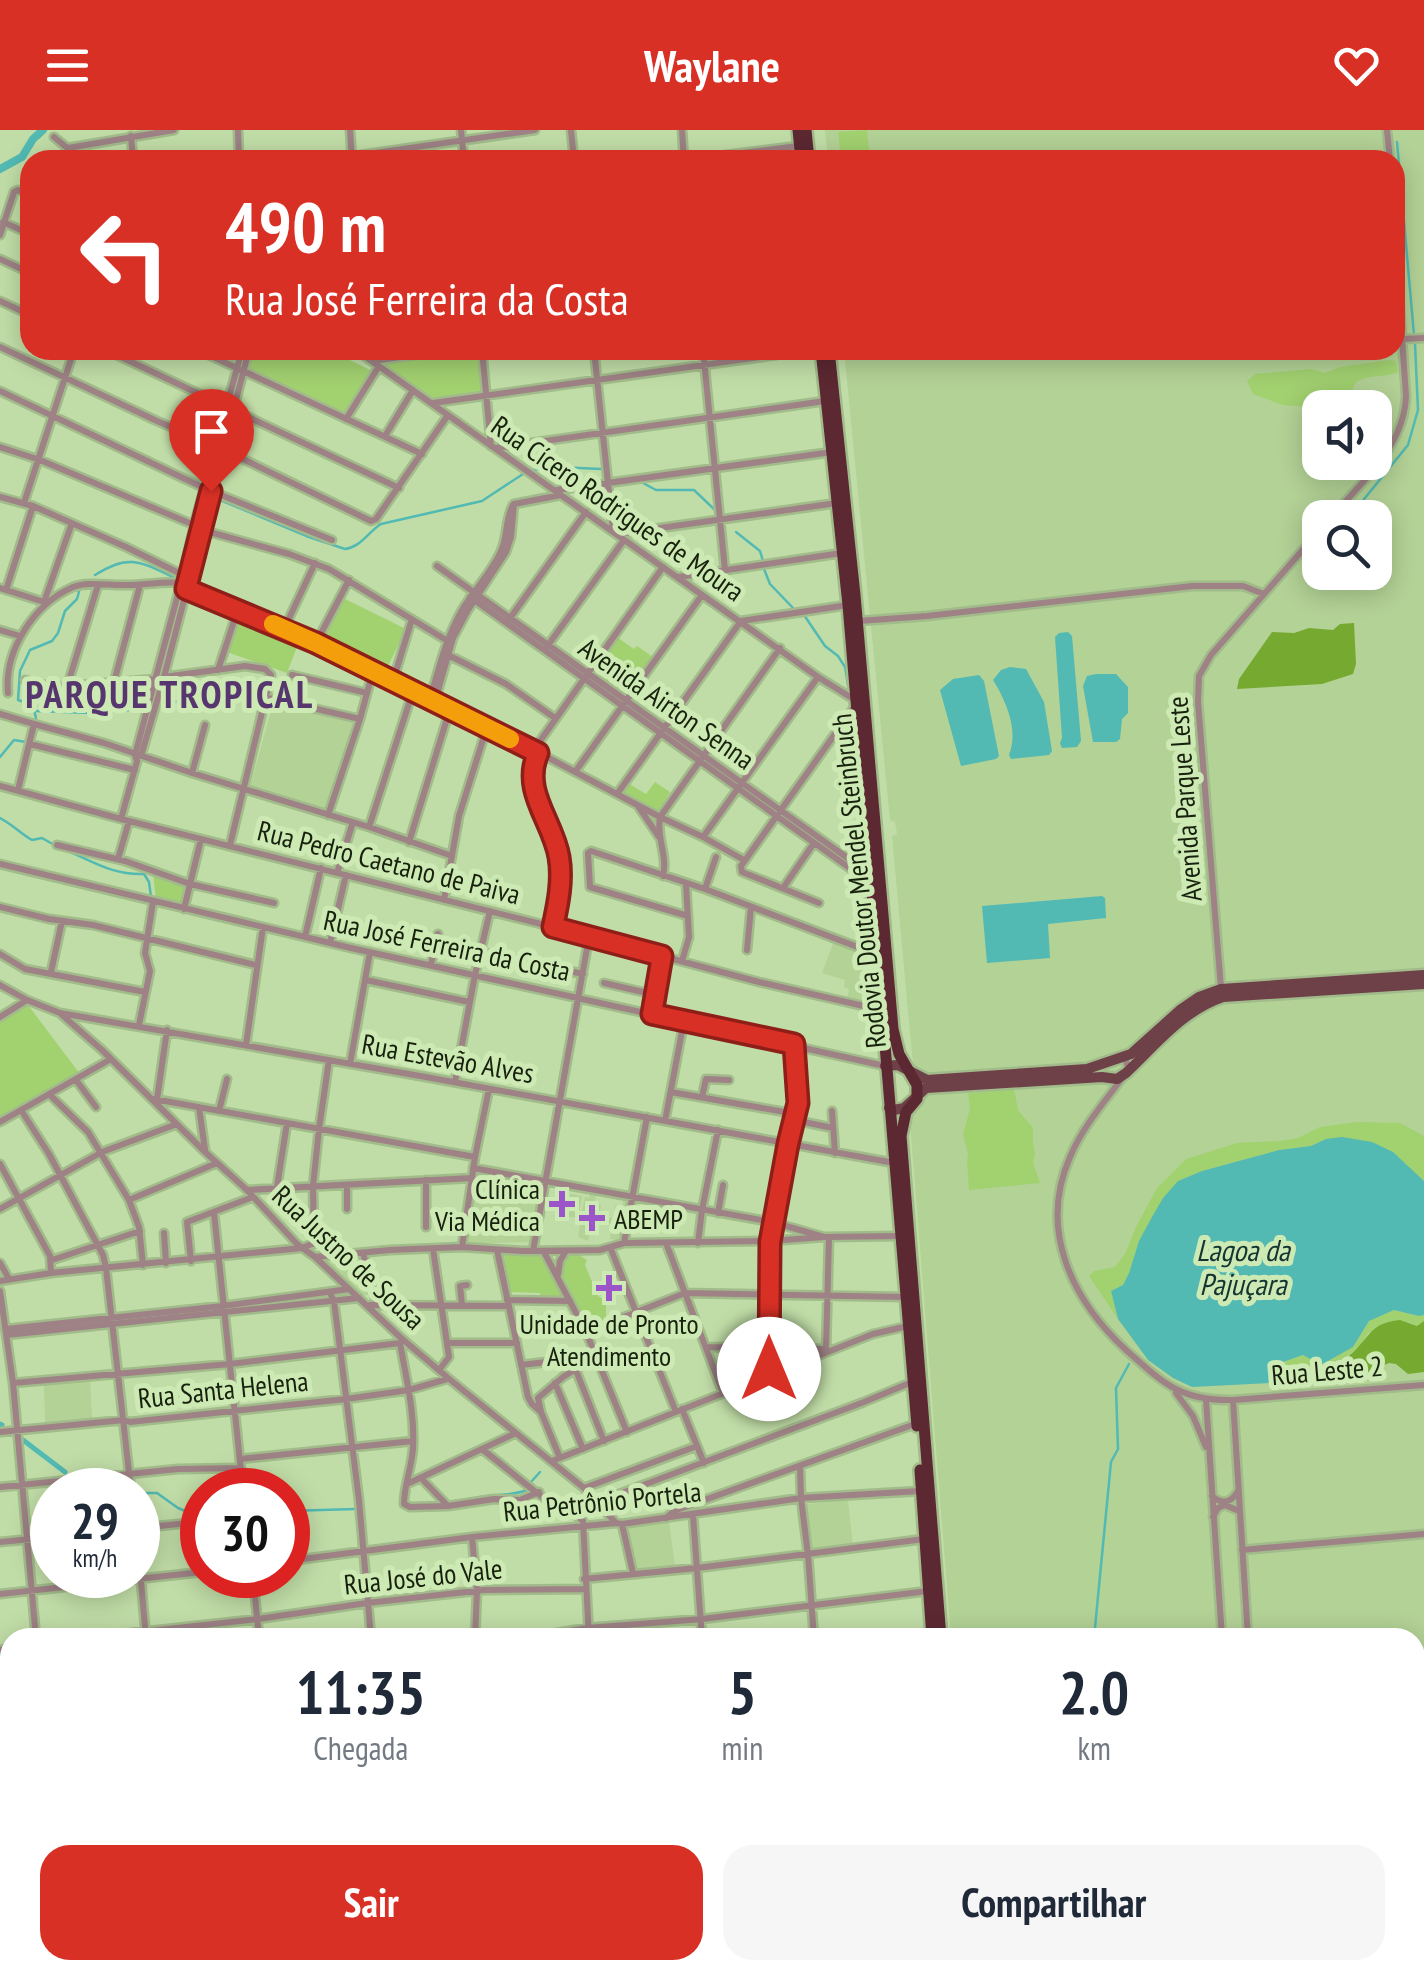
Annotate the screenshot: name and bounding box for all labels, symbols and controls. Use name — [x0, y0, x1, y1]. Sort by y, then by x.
text: Waylane — [644, 36, 780, 94]
icon: menu — [40, 38, 95, 93]
icon: heart — [1329, 38, 1384, 93]
text: 490 m — [225, 181, 386, 271]
icon: left — [60, 190, 190, 320]
text: Rua José Ferreira da Costa — [225, 269, 629, 327]
pin — [169, 389, 254, 492]
map controls — [1302, 390, 1392, 590]
button: sound — [1302, 390, 1392, 480]
icon: arrive — [184, 404, 239, 459]
street label: Rua Cícero Rodrigues de Moura — [484, 407, 752, 609]
button: search — [1302, 500, 1392, 590]
street label: Avenida Airton Senna — [572, 629, 762, 777]
district label: PARQUE TROPICAL — [25, 669, 315, 718]
street label: Avenida Parque Leste — [1158, 695, 1210, 903]
street label: Rodovia Doutor Mendel Steinbruch — [822, 712, 894, 1050]
street label: Rua Pedro Caetano de Paiva — [254, 811, 524, 913]
street label: Rua José Ferreira da Costa — [320, 901, 574, 989]
street label: Rua Estevão Alves — [359, 1025, 537, 1091]
place label: Clínica Via Médica — [434, 1170, 540, 1239]
street label: Rua Justno de Sousa — [265, 1177, 433, 1337]
marker: Clínica Via Médica — [549, 1191, 575, 1217]
place label: ABEMP — [614, 1200, 683, 1237]
marker: ABEMP — [579, 1205, 605, 1231]
water label: Lagoa da Pajuçara — [1196, 1230, 1292, 1303]
marker: Unidade de Pronto Atendimento — [596, 1275, 622, 1301]
place label: Unidade de Pronto Atendimento — [519, 1305, 699, 1374]
position arrow — [717, 1317, 821, 1421]
street label: Rua Leste 2 — [1270, 1347, 1384, 1393]
street label: Rua Santa Helena — [136, 1362, 310, 1416]
speed limit sign: 30 — [180, 1468, 310, 1598]
street label: Rua Petrônio Portela — [501, 1472, 703, 1530]
text: 29 — [71, 1488, 119, 1553]
text: km/h — [73, 1542, 117, 1574]
street label: Rua José do Vale — [342, 1549, 504, 1603]
text: 11:35 — [296, 1653, 426, 1731]
text: 5 — [728, 1653, 757, 1731]
text: 2.0 — [1059, 1653, 1129, 1731]
text: Chegada — [313, 1727, 408, 1769]
text: min — [721, 1727, 763, 1769]
text: km — [1077, 1727, 1111, 1769]
button: Sair — [40, 1845, 703, 1960]
button: Compartilhar — [723, 1845, 1385, 1960]

